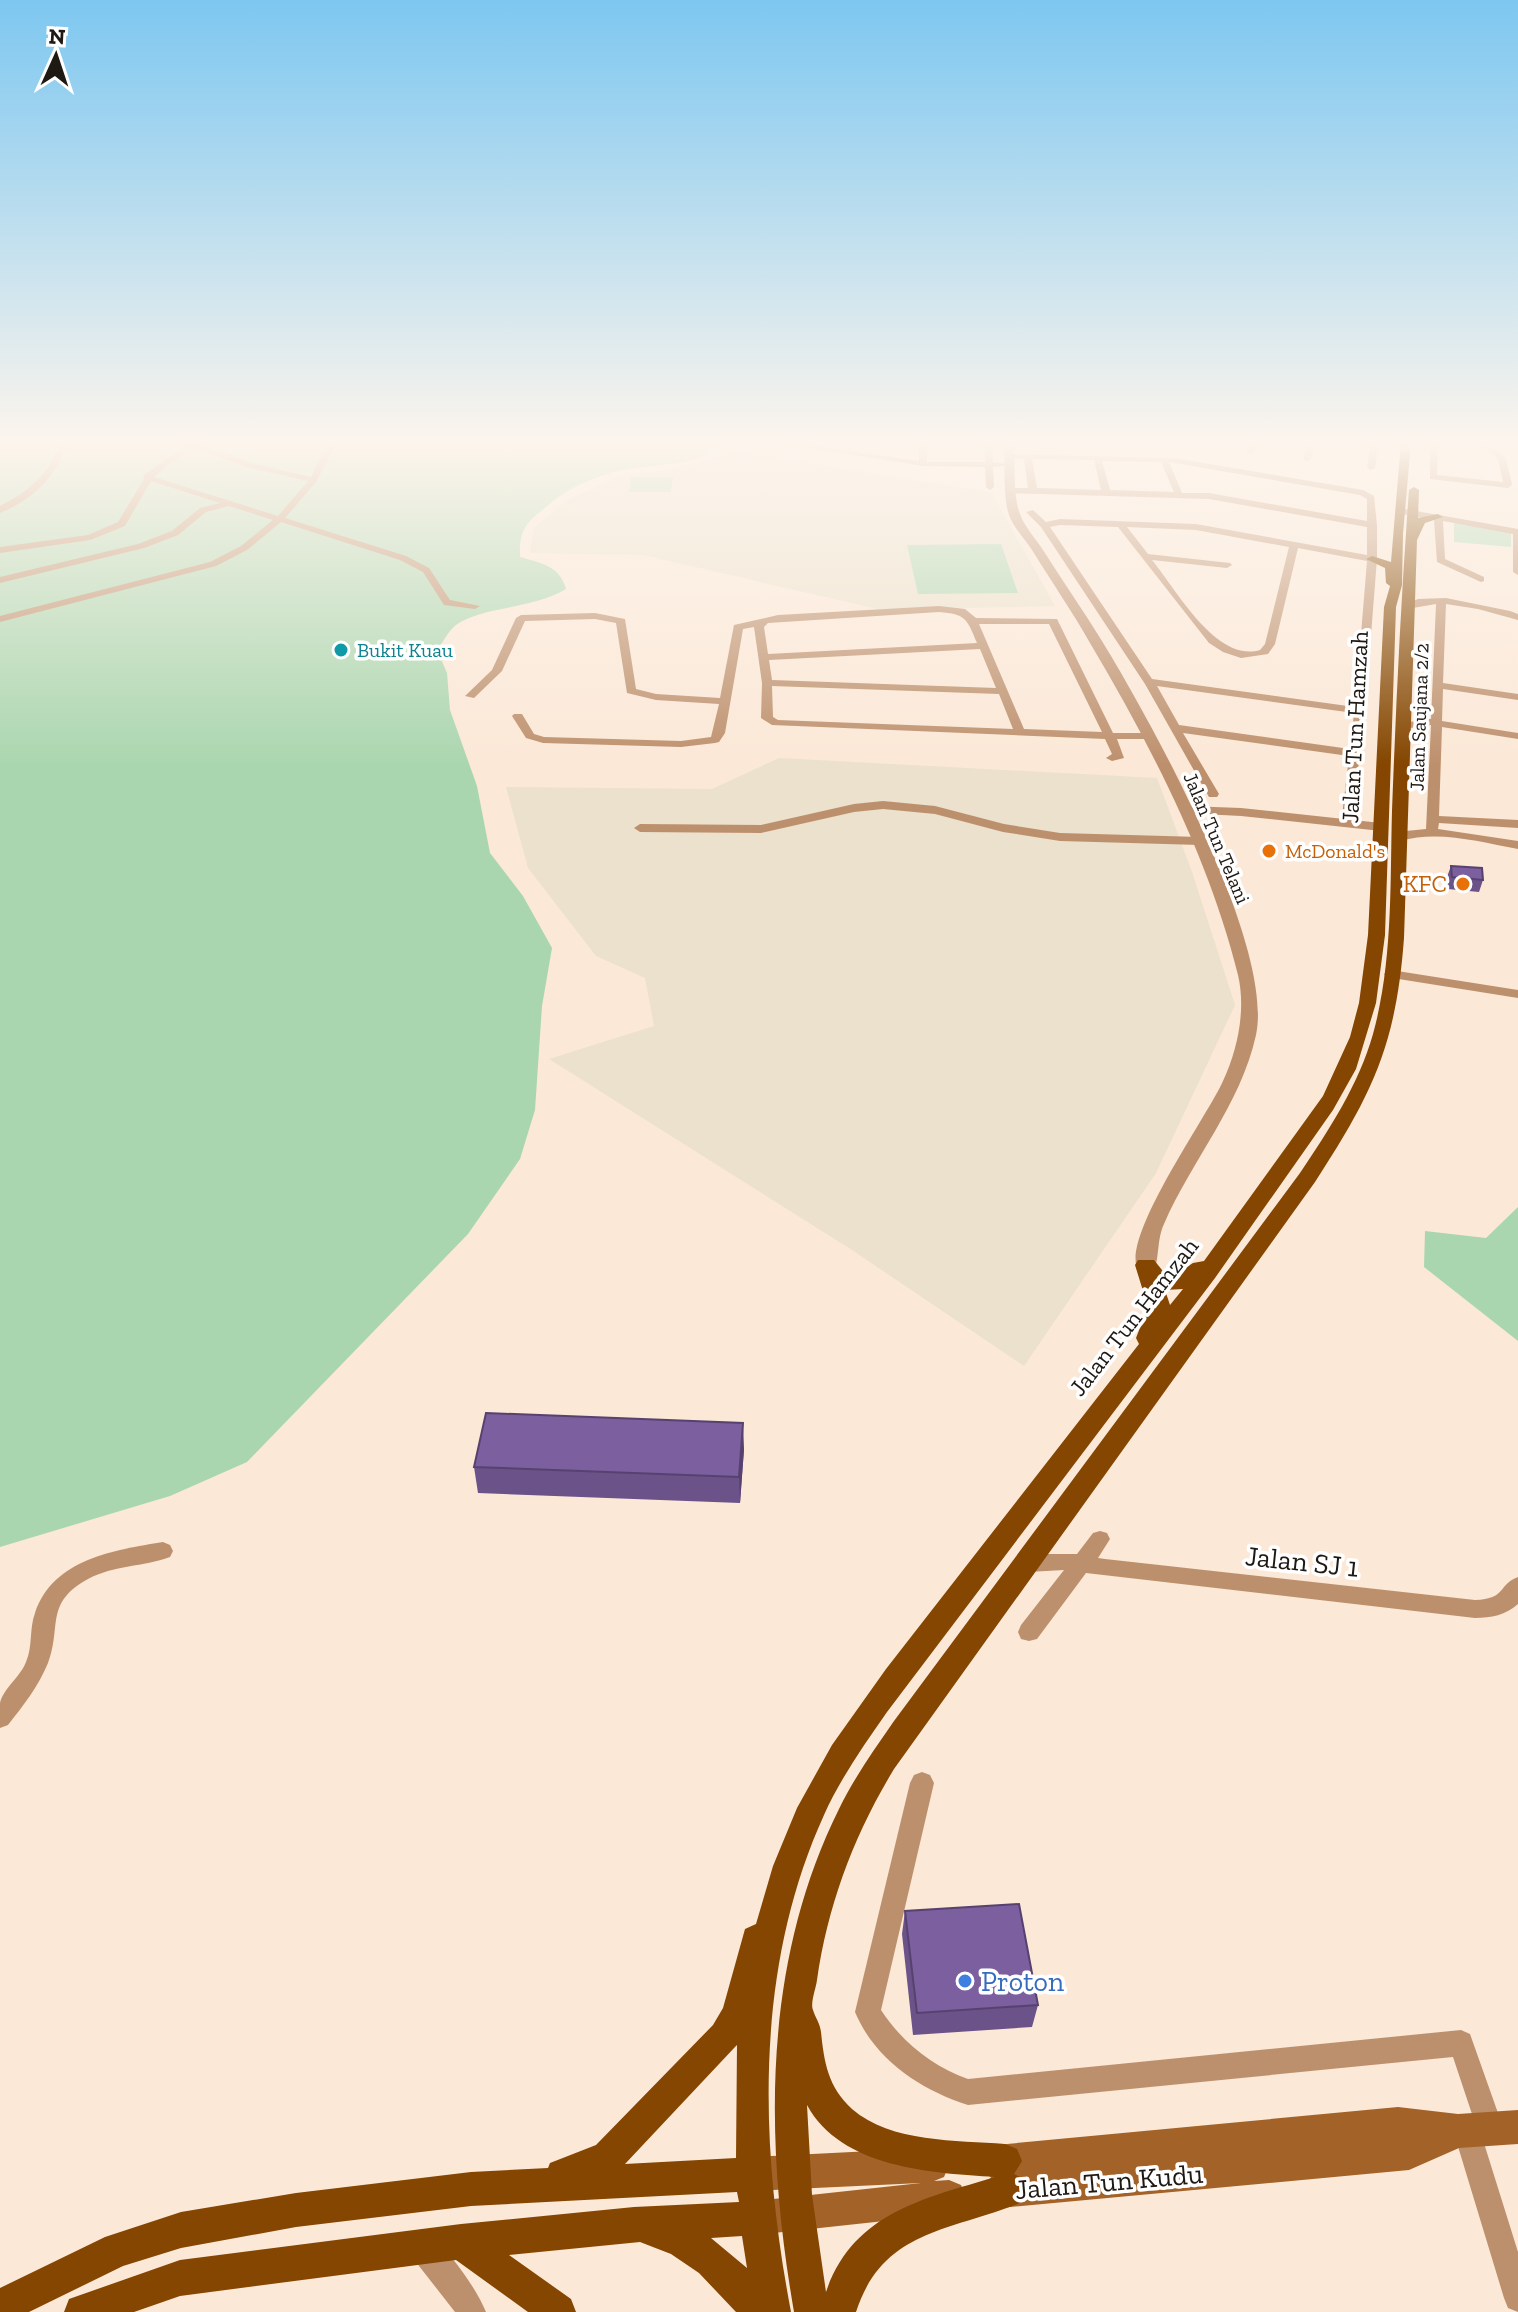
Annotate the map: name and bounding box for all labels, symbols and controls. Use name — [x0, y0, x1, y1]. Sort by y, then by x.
north arrow — [16, 16, 96, 96]
text: N — [48, 23, 66, 50]
street label: Jalan Tun Hamzah — [1335, 630, 1374, 824]
place label: Bukit Kuau — [357, 638, 453, 662]
marker: Bukit Kuau — [332, 641, 350, 659]
street label: Jalan Saujana 2/2 — [1404, 642, 1434, 792]
street label: Jalan Tun Telani — [1178, 769, 1256, 908]
place label: McDonald's — [1285, 839, 1385, 863]
marker: McDonald's — [1260, 842, 1278, 860]
place label: KFC — [1403, 869, 1447, 898]
marker: KFC — [1454, 875, 1472, 893]
street label: Jalan Tun Hamzah — [1063, 1231, 1205, 1401]
street label: Jalan SJ 1 — [1244, 1539, 1360, 1584]
place label: Proton — [981, 1965, 1064, 1998]
marker: Proton — [956, 1972, 974, 1990]
street label: Jalan Tun Kudu — [1014, 2157, 1205, 2206]

